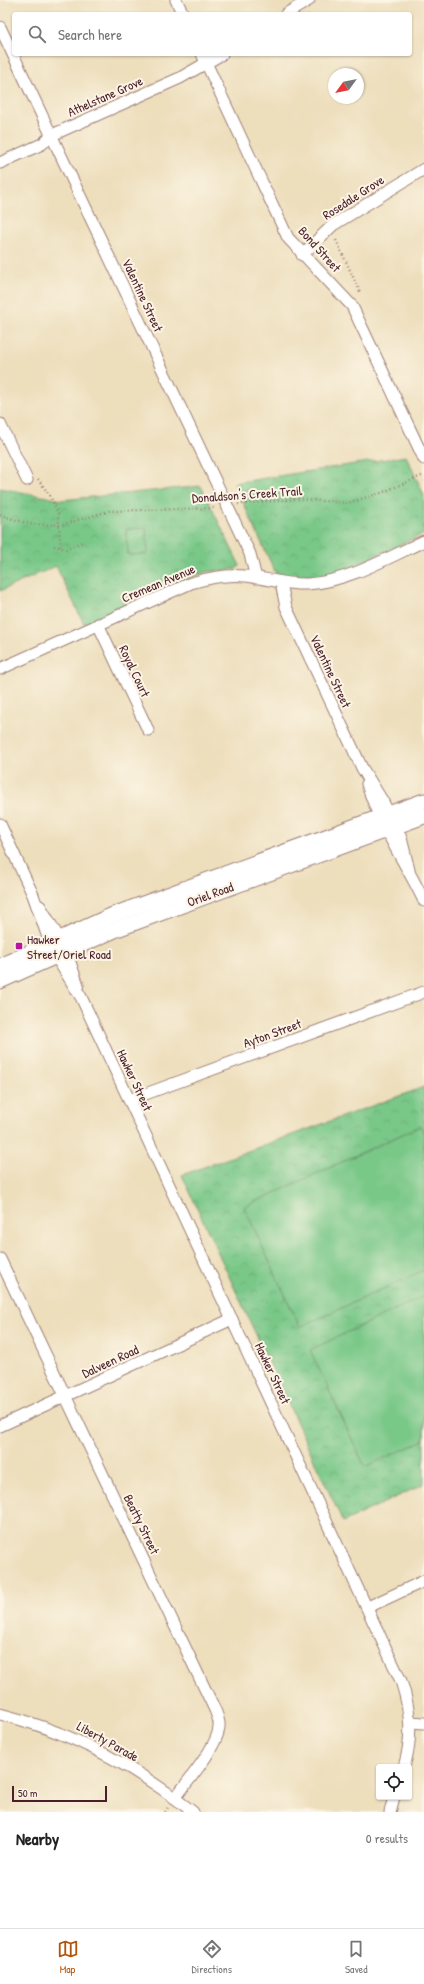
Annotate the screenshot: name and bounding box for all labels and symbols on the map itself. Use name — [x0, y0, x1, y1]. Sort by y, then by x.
north arrow — [328, 68, 364, 104]
street label: Athelstane Grove — [65, 71, 145, 121]
street label: Rosedale Grove — [319, 170, 387, 224]
street label: Bond Street — [295, 222, 346, 276]
street label: Valentine Street — [118, 256, 168, 335]
street label: Donaldson's Creek Trail — [191, 481, 303, 507]
street label: Cremean Avenue — [118, 559, 198, 607]
street label: Valentine Street — [306, 632, 356, 711]
street label: Royal Court — [115, 642, 155, 700]
street label: Oriel Road — [184, 877, 236, 911]
place label: Hawker Street/Oriel Road — [27, 930, 111, 963]
marker: Hawker Street/Oriel Road — [14, 941, 24, 951]
street label: Ayton Street — [240, 1014, 304, 1052]
street label: Hawker Street — [113, 1046, 157, 1114]
street label: Hawker Street — [251, 1339, 295, 1407]
street label: Dalveen Road — [79, 1340, 141, 1382]
street label: Beatty Street — [120, 1491, 164, 1557]
street label: Liberty Parade — [74, 1717, 142, 1765]
scale bar — [12, 1784, 107, 1803]

